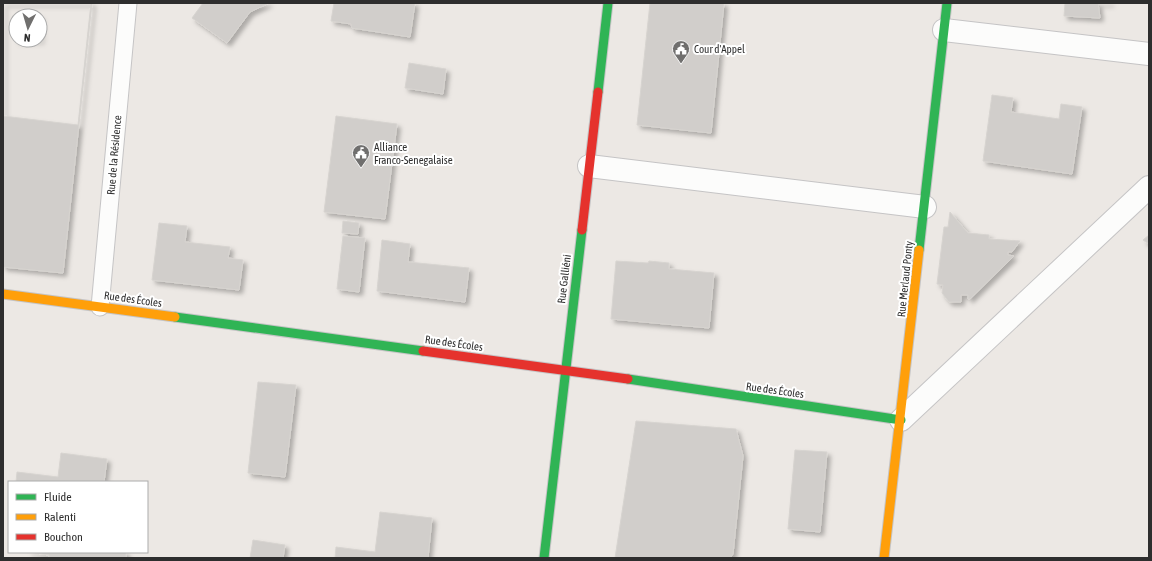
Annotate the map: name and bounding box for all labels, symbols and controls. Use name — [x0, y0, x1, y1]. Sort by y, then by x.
north arrow — [8, 8, 48, 48]
text: N — [23, 32, 31, 44]
public building icon: Cour d'Appel — [671, 39, 691, 64]
place label: Cour d'Appel — [694, 43, 745, 55]
street label: Rue de la Résidence — [105, 115, 123, 195]
place label: Alliance Franco-Senegalaise — [374, 141, 453, 166]
public building icon: Alliance Franco-Senegalaise — [351, 143, 371, 168]
street label: Rue Merlaud Ponty — [895, 240, 915, 318]
street label: Rue Galliéni — [555, 254, 573, 304]
street label: Rue des Écoles — [103, 289, 163, 309]
street label: Rue des Écoles — [424, 333, 484, 353]
street label: Rue des Écoles — [745, 380, 805, 400]
legend — [8, 481, 148, 553]
text: Fluide — [44, 490, 72, 504]
text: Ralenti — [44, 510, 76, 524]
text: Bouchon — [44, 530, 83, 544]

